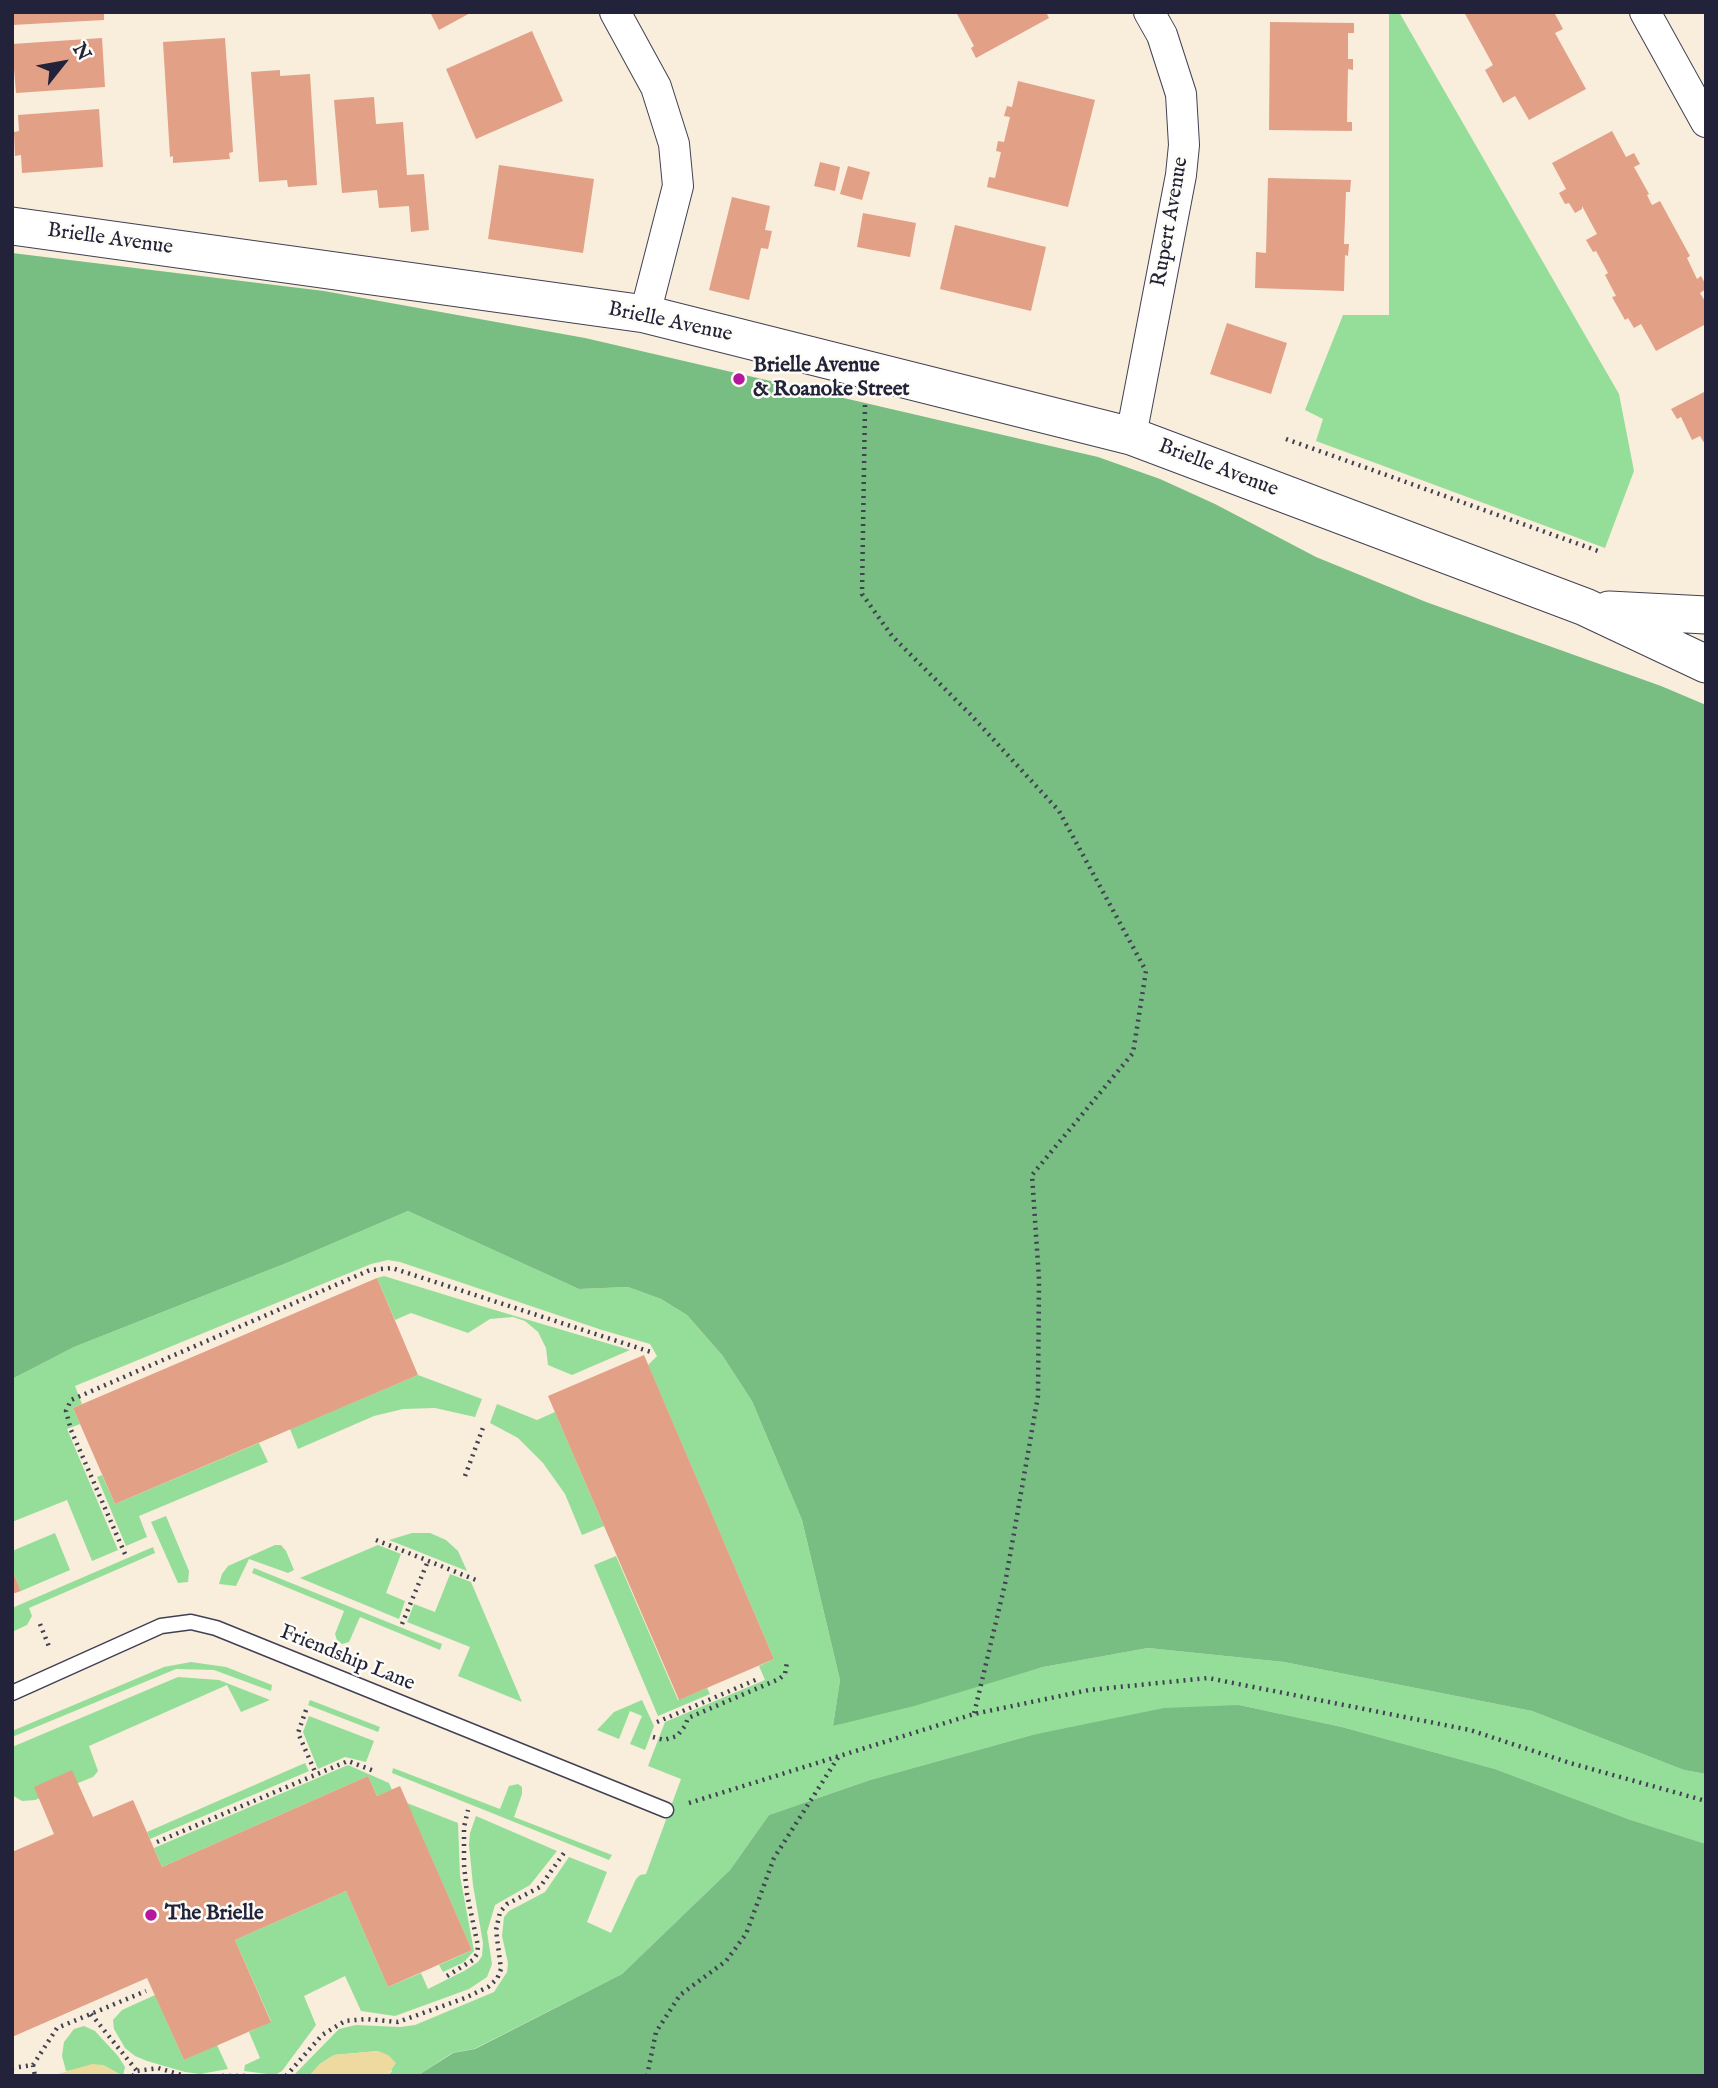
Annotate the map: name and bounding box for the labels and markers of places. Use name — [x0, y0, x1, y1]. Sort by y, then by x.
place label: Brielle Avenue & Roanoke Street — [753, 354, 910, 404]
marker: Brielle Avenue & Roanoke Street — [731, 371, 747, 387]
place label: The Brielle — [165, 1902, 264, 1928]
marker: The Brielle — [143, 1907, 159, 1923]

